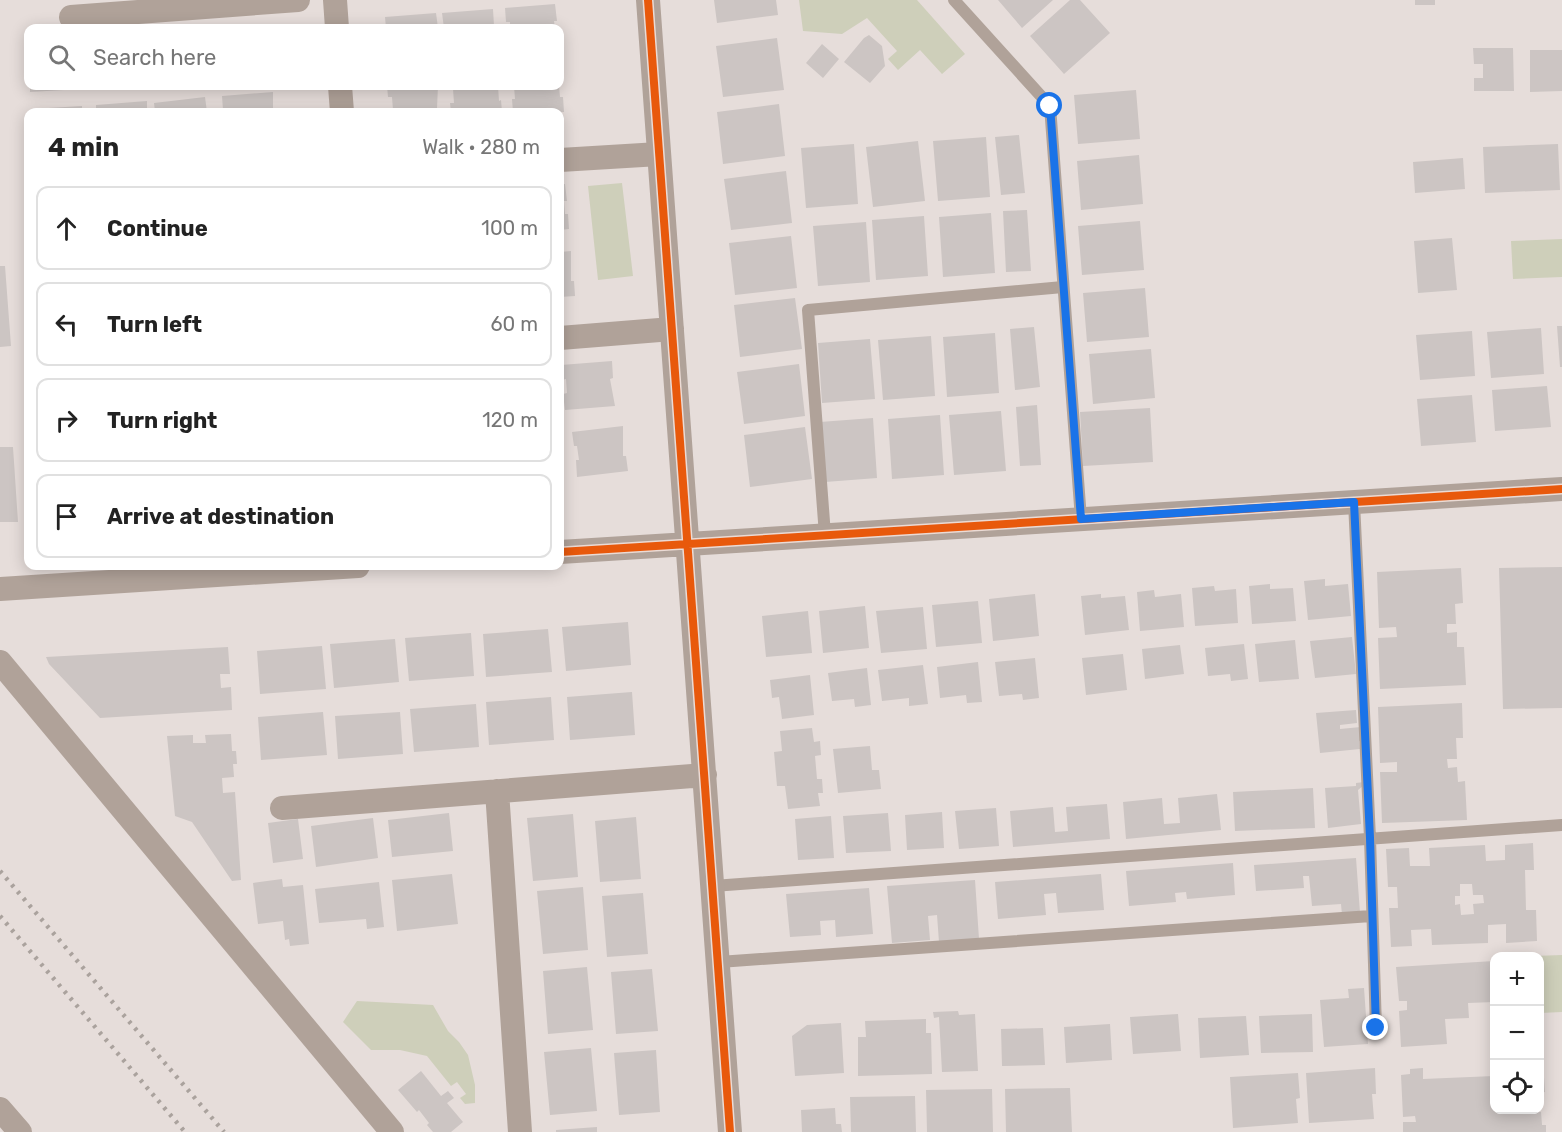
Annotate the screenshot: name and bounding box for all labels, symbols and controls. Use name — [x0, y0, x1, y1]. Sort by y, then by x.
search box — [24, 24, 564, 90]
icon: search — [45, 41, 78, 74]
text: Search here — [93, 44, 216, 71]
route start — [1036, 92, 1062, 118]
text: 4 min — [48, 132, 119, 163]
text: Walk · 280 m — [422, 135, 540, 159]
icon: ahead — [50, 212, 83, 245]
text: Continue — [107, 215, 208, 242]
text: 100 m — [481, 216, 538, 240]
icon: left — [50, 308, 83, 341]
text: Turn left — [107, 311, 202, 338]
text: 60 m — [491, 312, 538, 336]
icon: right — [50, 404, 83, 437]
text: Turn right — [107, 407, 217, 434]
text: 120 m — [482, 408, 538, 432]
icon: arrive — [50, 500, 83, 533]
text: Arrive at destination — [107, 503, 334, 530]
map controls — [1490, 952, 1544, 1114]
button: + — [1490, 952, 1544, 1006]
button: − — [1490, 1006, 1544, 1060]
route end — [1362, 1014, 1388, 1040]
button: locate — [1490, 1060, 1544, 1114]

